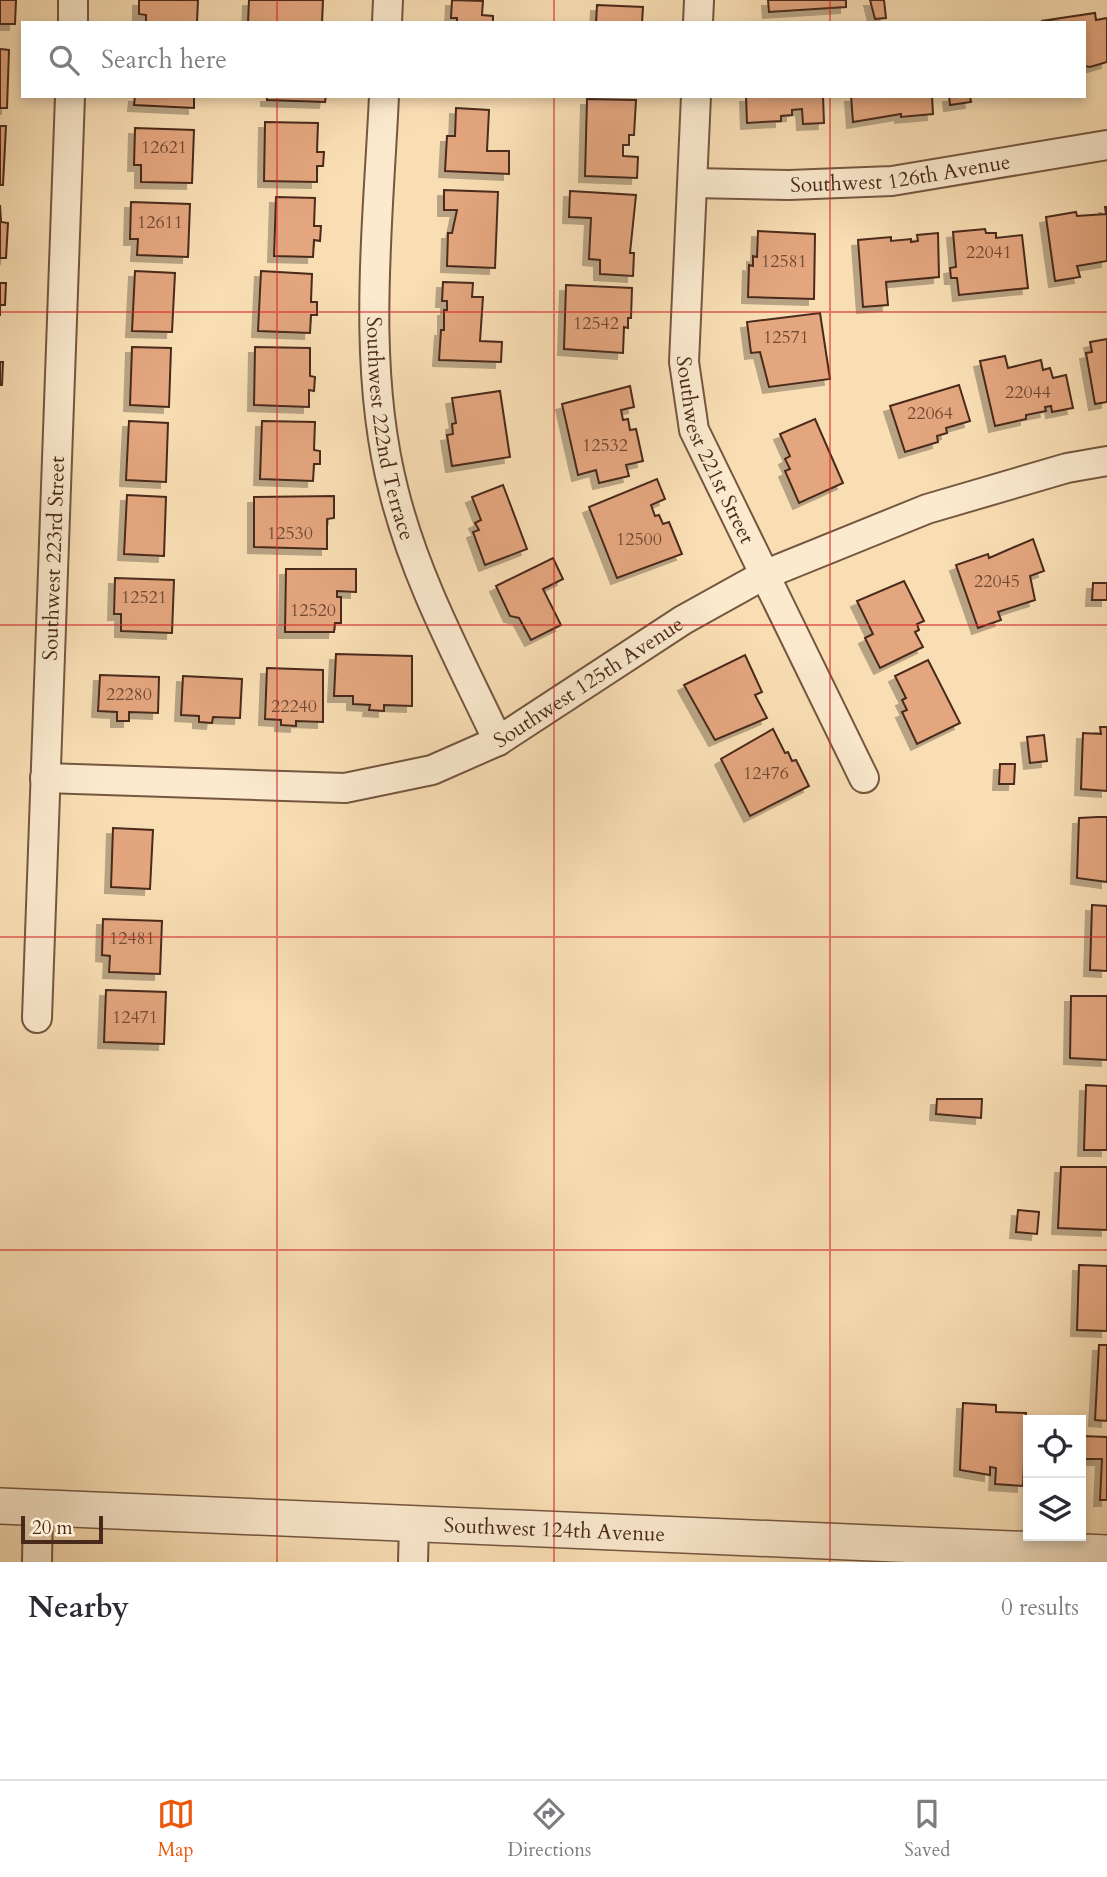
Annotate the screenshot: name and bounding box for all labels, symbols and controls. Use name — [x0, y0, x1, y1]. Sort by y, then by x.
search box — [21, 21, 1086, 98]
icon: search — [45, 41, 83, 79]
text: Search here — [101, 42, 227, 77]
house number: 12621 — [141, 135, 187, 160]
street label: Southwest 126th Avenue — [790, 147, 1012, 199]
house number: 12611 — [137, 210, 183, 235]
house number: 22041 — [966, 240, 1012, 265]
house number: 12581 — [761, 249, 807, 274]
house number: 12542 — [573, 311, 619, 336]
street label: Southwest 222nd Terrace — [360, 316, 422, 544]
house number: 12571 — [763, 325, 809, 350]
street label: Southwest 221st Street — [669, 355, 762, 549]
house number: 22044 — [1005, 380, 1051, 405]
house number: 22064 — [907, 401, 953, 426]
house number: 12532 — [582, 433, 628, 458]
street label: Southwest 223rd Street — [35, 455, 72, 661]
house number: 12530 — [267, 521, 313, 546]
house number: 12500 — [616, 527, 662, 552]
house number: 22045 — [974, 569, 1020, 594]
house number: 12521 — [121, 585, 167, 610]
house number: 12520 — [290, 598, 336, 623]
street label: Southwest 125th Avenue — [488, 609, 689, 755]
house number: 22280 — [106, 682, 152, 707]
house number: 22240 — [271, 694, 317, 719]
house number: 12476 — [743, 761, 789, 786]
house number: 12481 — [109, 926, 155, 951]
house number: 12471 — [112, 1005, 158, 1030]
map controls — [1023, 1415, 1086, 1541]
button: locate — [1023, 1415, 1086, 1478]
button: layers — [1023, 1478, 1086, 1541]
street label: Southwest 124th Avenue — [443, 1510, 666, 1549]
scale bar — [21, 1513, 103, 1545]
text: 20 m — [32, 1515, 73, 1541]
text: Nearby — [28, 1587, 129, 1628]
text: 0 results — [1001, 1592, 1079, 1623]
tab: Map — [157, 1795, 195, 1863]
tab: Directions — [508, 1795, 591, 1863]
tab: Saved — [904, 1795, 950, 1863]

